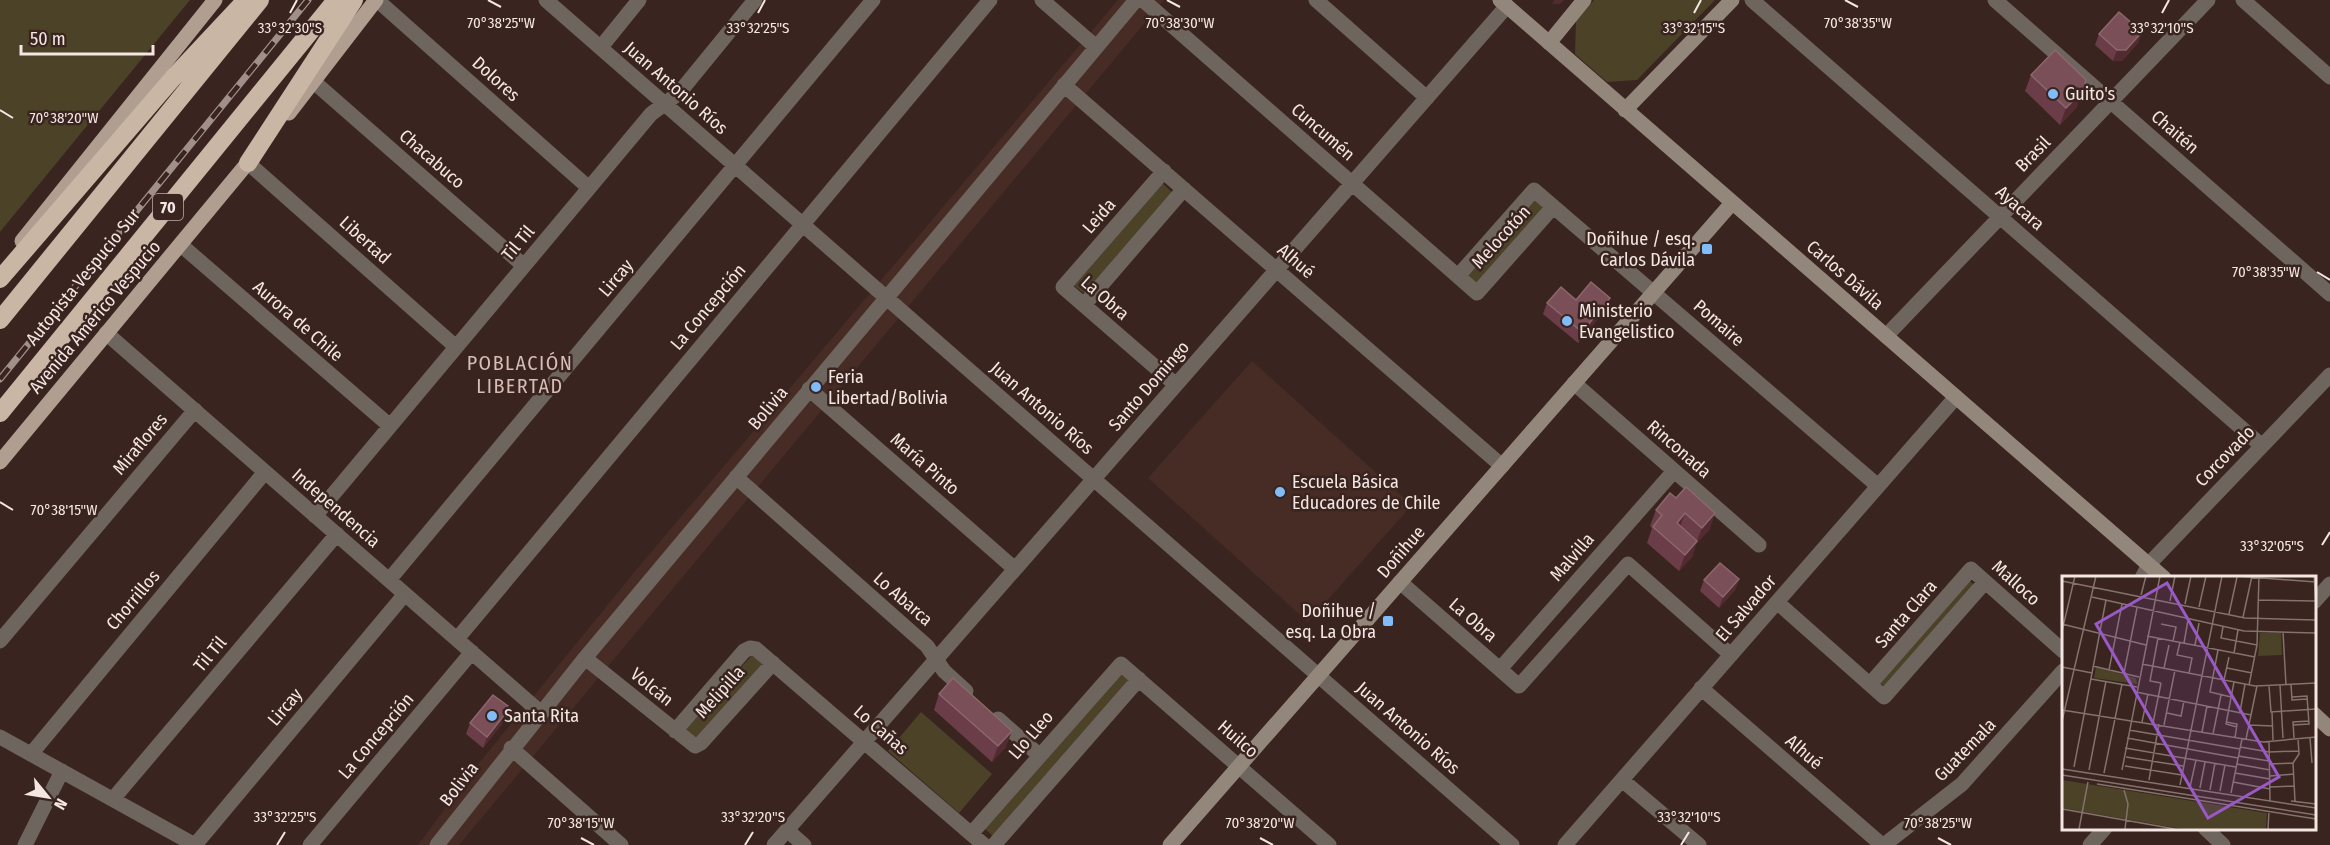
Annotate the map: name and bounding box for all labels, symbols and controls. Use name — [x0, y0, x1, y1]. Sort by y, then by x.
text: 70°38'25"W — [467, 14, 535, 32]
text: 70°38'30"W — [1145, 14, 1215, 32]
text: 70°38'35"W — [1824, 14, 1892, 32]
scale bar — [21, 18, 153, 56]
text: 33°32'30"S — [258, 19, 322, 37]
text: 33°32'25"S — [726, 19, 790, 37]
text: 33°32'15"S — [1663, 19, 1725, 37]
text: 33°32'10"S — [2130, 19, 2194, 37]
text: 50 m — [30, 28, 66, 50]
street label: Juan Antonio Ríos — [620, 37, 733, 139]
street label: Dolores — [468, 52, 525, 106]
place label: Guito's — [2065, 83, 2116, 105]
marker: Guito's — [2046, 87, 2060, 101]
street label: Cuncumén — [1287, 98, 1359, 166]
street label: Chaitén — [2147, 105, 2203, 159]
text: 70°38'20"W — [29, 109, 99, 127]
street label: Chacabuco — [395, 125, 469, 193]
street label: Brasil — [2011, 131, 2055, 176]
street label: Ayacara — [1991, 181, 2049, 235]
road number: 70 — [153, 194, 183, 220]
street label: Leida — [1078, 194, 1120, 238]
street label: Melocotón — [1467, 201, 1535, 273]
street label: Autopista Vespucio Sur — [21, 204, 145, 350]
street label: Libertad — [335, 211, 395, 269]
street label: Til Til — [497, 221, 539, 265]
place label: Doñihue / esq. Carlos Dávila — [1586, 228, 1695, 271]
street label: Avenida Américo Vespucio — [25, 236, 165, 398]
street label: Carlos Dávila — [1802, 236, 1888, 315]
street label: Alhué — [1273, 239, 1319, 283]
marker: Doñihue / esq. Carlos Dávila — [1700, 242, 1714, 256]
street label: Lircay — [594, 255, 638, 301]
street label: La Concepción — [666, 259, 750, 355]
text: 70°38'35"W — [2232, 263, 2300, 281]
street label: La Obra — [1077, 271, 1134, 325]
street label: Aurora de Chile — [248, 276, 348, 366]
street label: Pomaire — [1689, 295, 1749, 351]
place label: Ministerio Evangelistico — [1579, 300, 1674, 343]
marker: Ministerio Evangelistico — [1560, 314, 1574, 328]
street label: Santo Domingo — [1104, 337, 1194, 435]
district label: POBLACIÓN LIBERTAD — [467, 351, 573, 398]
street label: Juan Antonio Ríos — [986, 357, 1099, 459]
place label: Feria Libertad/Bolivia — [828, 366, 948, 409]
marker: Feria Libertad/Bolivia — [809, 380, 823, 394]
street label: Bolivia — [744, 382, 793, 434]
street label: Miraflores — [108, 409, 172, 479]
street label: Rinconada — [1643, 415, 1716, 483]
street label: Corcovado — [2191, 421, 2259, 491]
street label: María Pinto — [886, 428, 964, 500]
street label: Independencia — [287, 464, 385, 552]
place label: Escuela Básica Educadores de Chile — [1292, 471, 1441, 514]
marker: Escuela Básica Educadores de Chile — [1273, 485, 1287, 499]
text: 70°38'15"W — [30, 501, 98, 519]
street label: Doñihue — [1372, 521, 1430, 583]
street label: Malvilla — [1545, 528, 1599, 586]
text: 33°32'05"S — [2240, 537, 2304, 555]
street label: Malloco — [1987, 556, 2045, 610]
street label: Chorrillos — [102, 565, 165, 634]
street label: Lo Abarca — [869, 567, 937, 631]
street label: El Salvador — [1711, 570, 1781, 646]
street label: Santa Clara — [1870, 575, 1942, 653]
inset map — [2062, 576, 2315, 830]
street label: La Obra — [1445, 593, 1502, 647]
place label: Doñihue / esq. La Obra — [1285, 600, 1376, 643]
marker: Doñihue / esq. La Obra — [1381, 614, 1395, 628]
street label: Til Til — [189, 632, 231, 676]
street label: Melipilla — [691, 661, 749, 723]
street label: Volcán — [626, 663, 678, 711]
street label: Juan Antonio Ríos — [1352, 677, 1465, 779]
street label: Lircay — [263, 684, 307, 730]
street label: La Concepción — [334, 688, 418, 784]
street label: Lo Cañas — [849, 700, 913, 760]
place label: Santa Rita — [504, 705, 579, 727]
street label: Llo Lleo — [1004, 706, 1058, 764]
marker: Santa Rita — [485, 709, 499, 723]
street label: Guatemala — [1930, 714, 2000, 786]
street label: Huilco — [1213, 715, 1263, 763]
street label: Alhué — [1781, 730, 1827, 774]
street label: Bolivia — [435, 757, 483, 810]
north arrow — [18, 767, 78, 827]
text: N — [50, 795, 71, 813]
text: 33°32'25"S — [253, 808, 317, 826]
text: 33°32'20"S — [721, 808, 785, 826]
text: 33°32'10"S — [1657, 808, 1721, 826]
text: 70°38'15"W — [547, 814, 615, 832]
text: 70°38'20"W — [1225, 814, 1295, 832]
text: 70°38'25"W — [1904, 814, 1972, 832]

